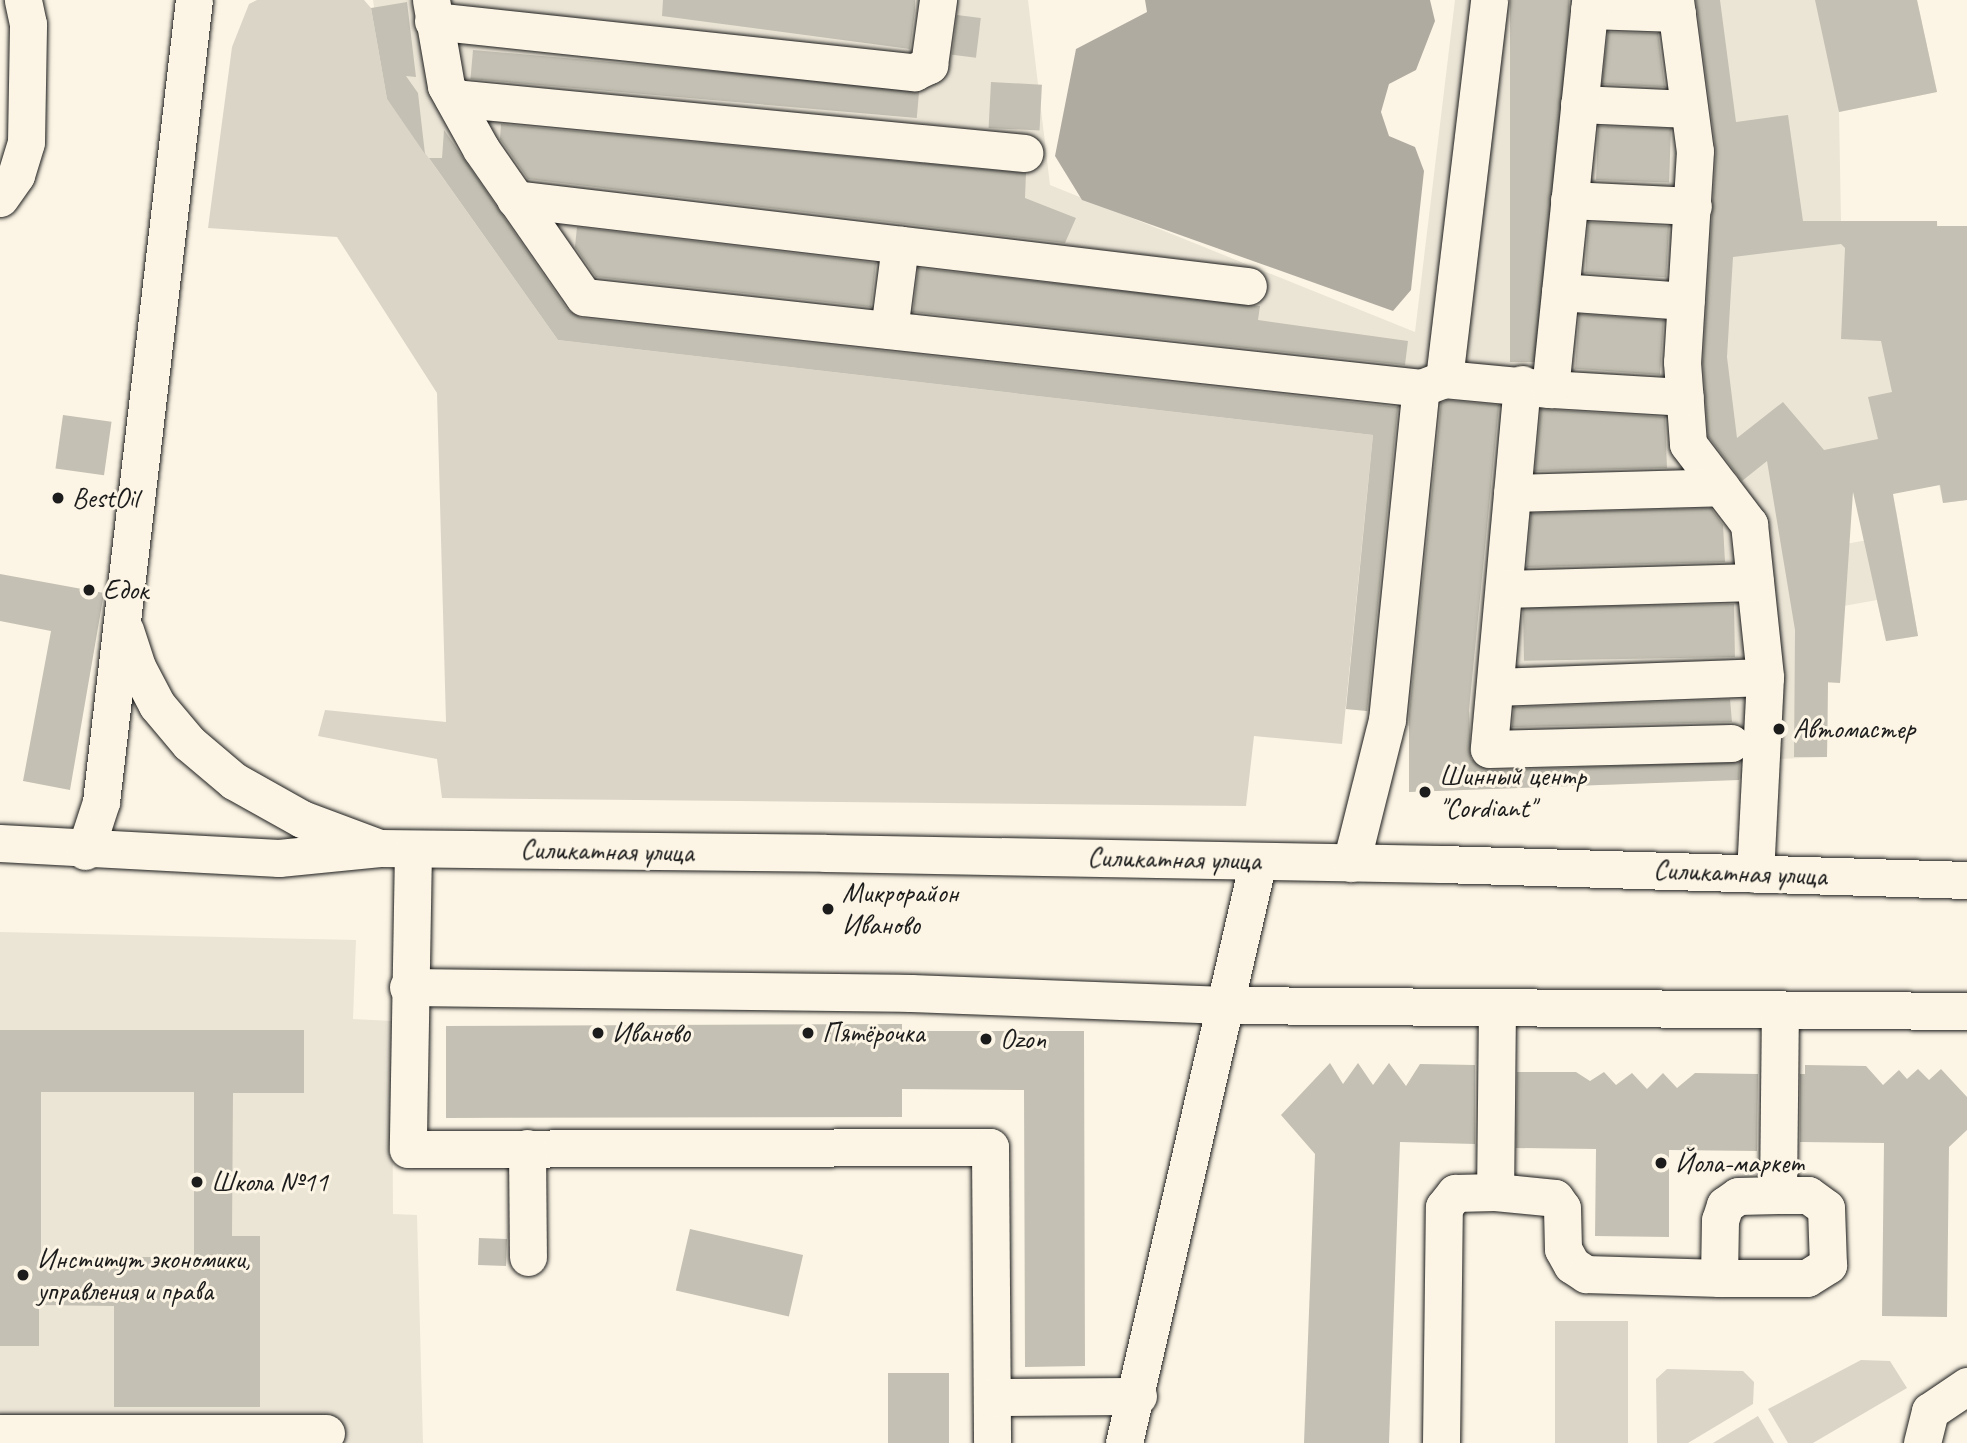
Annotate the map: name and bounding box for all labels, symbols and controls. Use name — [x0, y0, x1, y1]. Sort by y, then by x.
place label: BestOil — [72, 481, 138, 515]
marker: BestOil — [50, 490, 66, 506]
place label: Едок — [103, 573, 148, 607]
marker: Едок — [81, 582, 97, 598]
place label: Автомастер — [1793, 712, 1915, 746]
marker: Автомастер — [1771, 721, 1787, 737]
place label: Шинный центр "Cordiant" — [1439, 759, 1586, 825]
marker: Шинный центр "Cordiant" — [1417, 784, 1433, 800]
street label: Силикатная улица — [518, 833, 696, 869]
street label: Силикатная улица — [1085, 841, 1263, 877]
street label: Силикатная улица — [1651, 853, 1829, 893]
place label: Микрорайон Иваново — [842, 876, 958, 942]
marker: Микрорайон Иваново — [820, 901, 836, 917]
place label: Иваново — [612, 1016, 690, 1050]
place label: Пятёрочка — [822, 1016, 925, 1050]
place label: Ozon — [1000, 1022, 1046, 1056]
marker: Иваново — [590, 1025, 606, 1041]
marker: Пятёрочка — [800, 1025, 816, 1041]
marker: Ozon — [978, 1031, 994, 1047]
place label: Йола-маркет — [1675, 1146, 1803, 1180]
marker: Йола-маркет — [1653, 1155, 1669, 1171]
place label: Школа №11 — [211, 1165, 328, 1199]
marker: Школа №11 — [189, 1174, 205, 1190]
place label: Институт экономики, управления и права — [37, 1242, 250, 1308]
marker: Институт экономики, управления и права — [15, 1267, 31, 1283]

